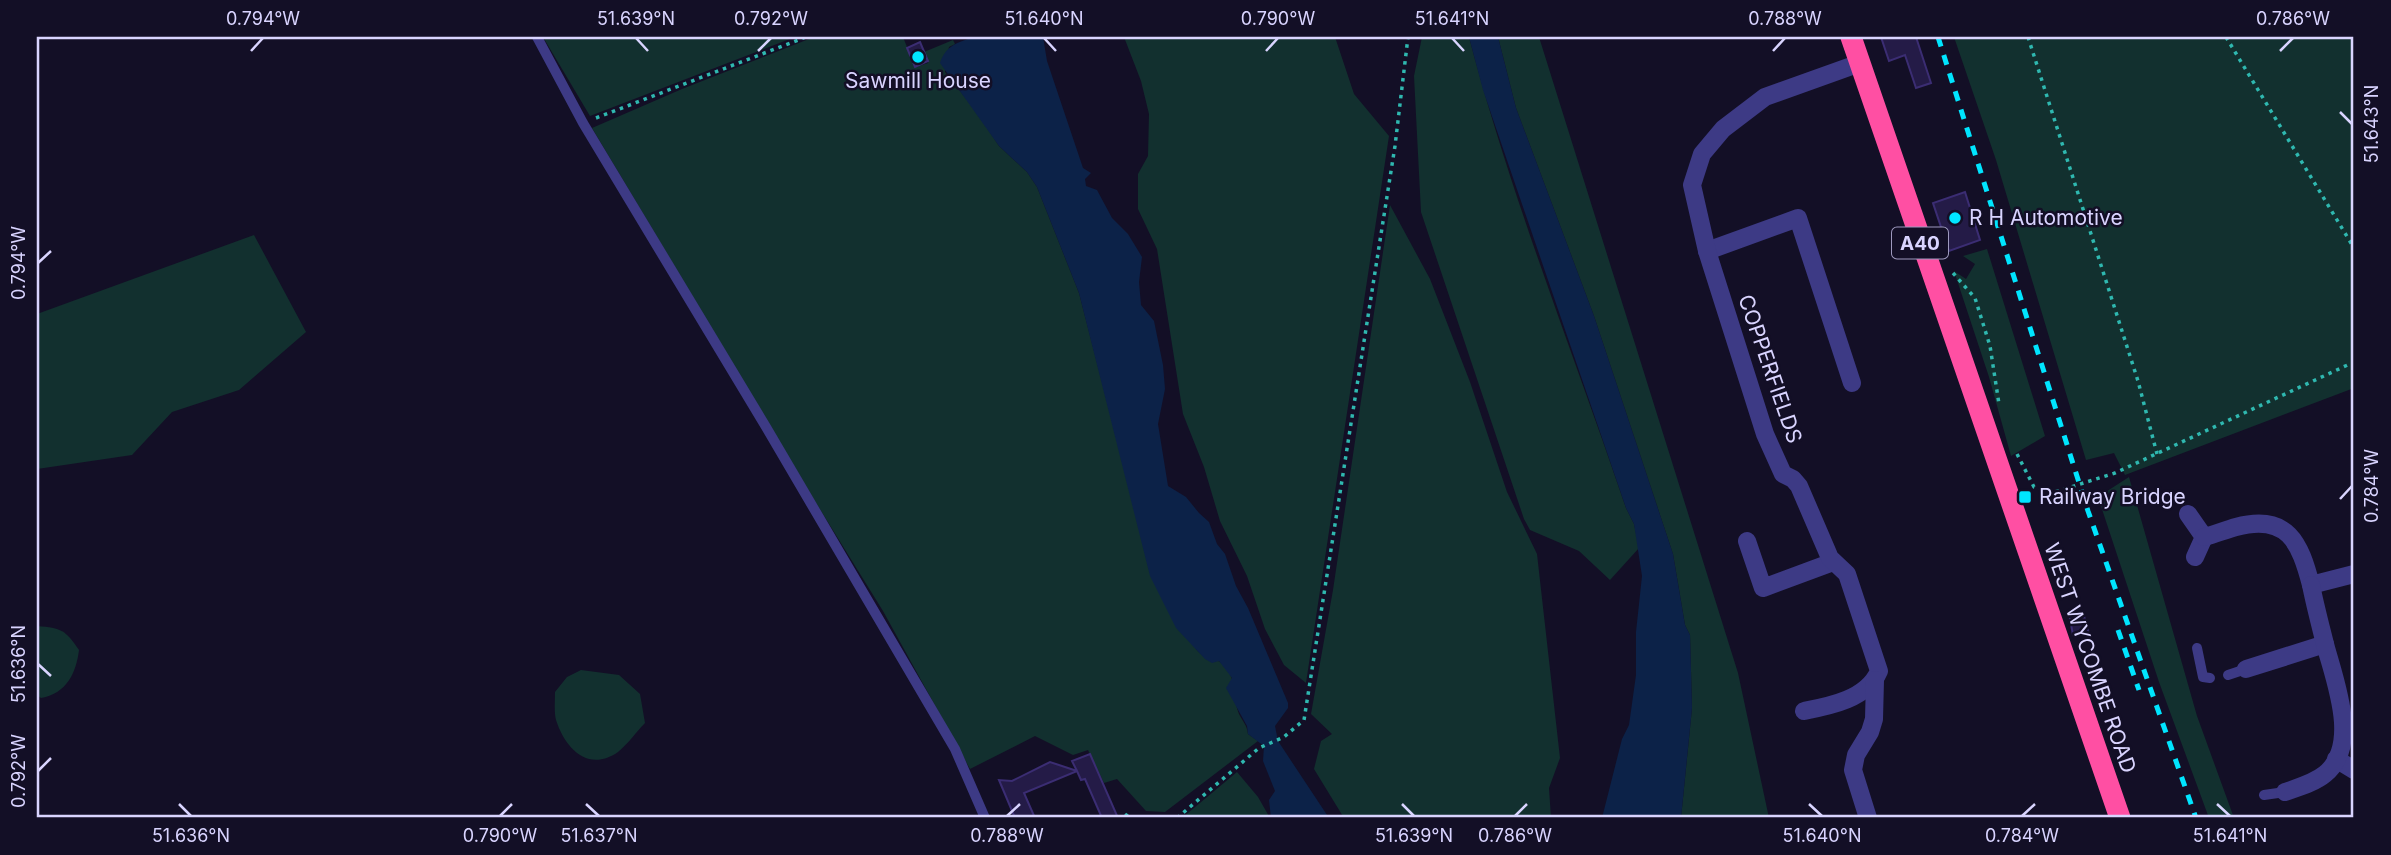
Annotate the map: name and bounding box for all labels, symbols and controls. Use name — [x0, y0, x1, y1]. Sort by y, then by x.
text: 0.794°W — [226, 8, 300, 29]
text: 51.639°N — [597, 8, 675, 29]
text: 0.792°W — [734, 8, 808, 29]
text: 51.640°N — [1005, 8, 1083, 29]
text: 0.790°W — [1241, 8, 1315, 29]
text: 51.641°N — [1415, 8, 1489, 29]
text: 0.788°W — [1748, 8, 1822, 29]
text: 0.786°W — [2256, 8, 2330, 29]
marker: Sawmill House — [910, 49, 926, 65]
place label: Sawmill House — [845, 68, 991, 93]
text: 51.643°N — [2361, 85, 2382, 163]
place label: R H Automotive — [1969, 205, 2123, 230]
marker: R H Automotive — [1947, 210, 1963, 226]
text: 0.794°W — [8, 226, 29, 300]
road number: A40 — [1892, 228, 1948, 258]
street label: COPPERFIELDS — [1733, 291, 1808, 446]
text: 0.784°W — [2361, 449, 2382, 523]
place label: Railway Bridge — [2039, 484, 2186, 509]
marker: Railway Bridge — [2017, 489, 2033, 505]
street label: WEST WYCOMBE ROAD — [2039, 540, 2142, 776]
text: 51.636°N — [8, 625, 29, 703]
text: 0.792°W — [8, 734, 29, 808]
text: 51.636°N — [152, 825, 230, 846]
text: 0.790°W — [463, 825, 537, 846]
text: 51.637°N — [560, 825, 638, 846]
text: 0.788°W — [970, 825, 1044, 846]
text: 51.639°N — [1375, 825, 1453, 846]
text: 0.786°W — [1478, 825, 1552, 846]
text: 51.640°N — [1783, 825, 1861, 846]
text: 0.784°W — [1985, 825, 2059, 846]
text: 51.641°N — [2193, 825, 2267, 846]

